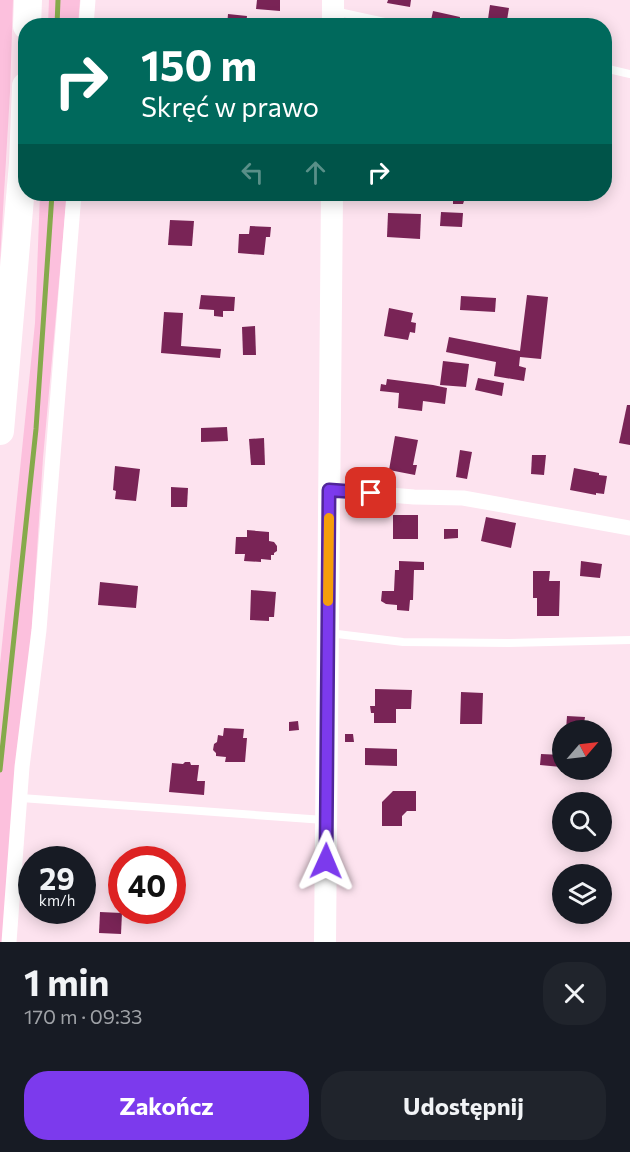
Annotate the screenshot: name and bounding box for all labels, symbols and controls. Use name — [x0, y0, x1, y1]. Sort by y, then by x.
text: 150 m — [141, 38, 257, 90]
icon: right — [42, 42, 120, 120]
text: Skręć w prawo — [141, 90, 319, 123]
icon: left — [236, 156, 269, 189]
icon: ahead — [299, 156, 332, 189]
icon: right — [362, 156, 395, 189]
pin — [345, 467, 396, 518]
icon: arrive — [354, 476, 387, 509]
north arrow — [552, 720, 612, 780]
map controls — [552, 720, 612, 924]
button: search — [552, 792, 612, 852]
position arrow — [294, 829, 358, 893]
speed limit sign: 40 — [108, 846, 186, 924]
text: 29 — [39, 859, 75, 896]
button: layers — [552, 864, 612, 924]
text: km/h — [39, 891, 75, 909]
text: 1 min — [24, 959, 109, 1003]
button: close — [543, 962, 606, 1025]
text: 170 m · 09:33 — [24, 1004, 142, 1028]
button: Zakończ — [24, 1071, 309, 1140]
button: Udostępnij — [321, 1071, 606, 1140]

